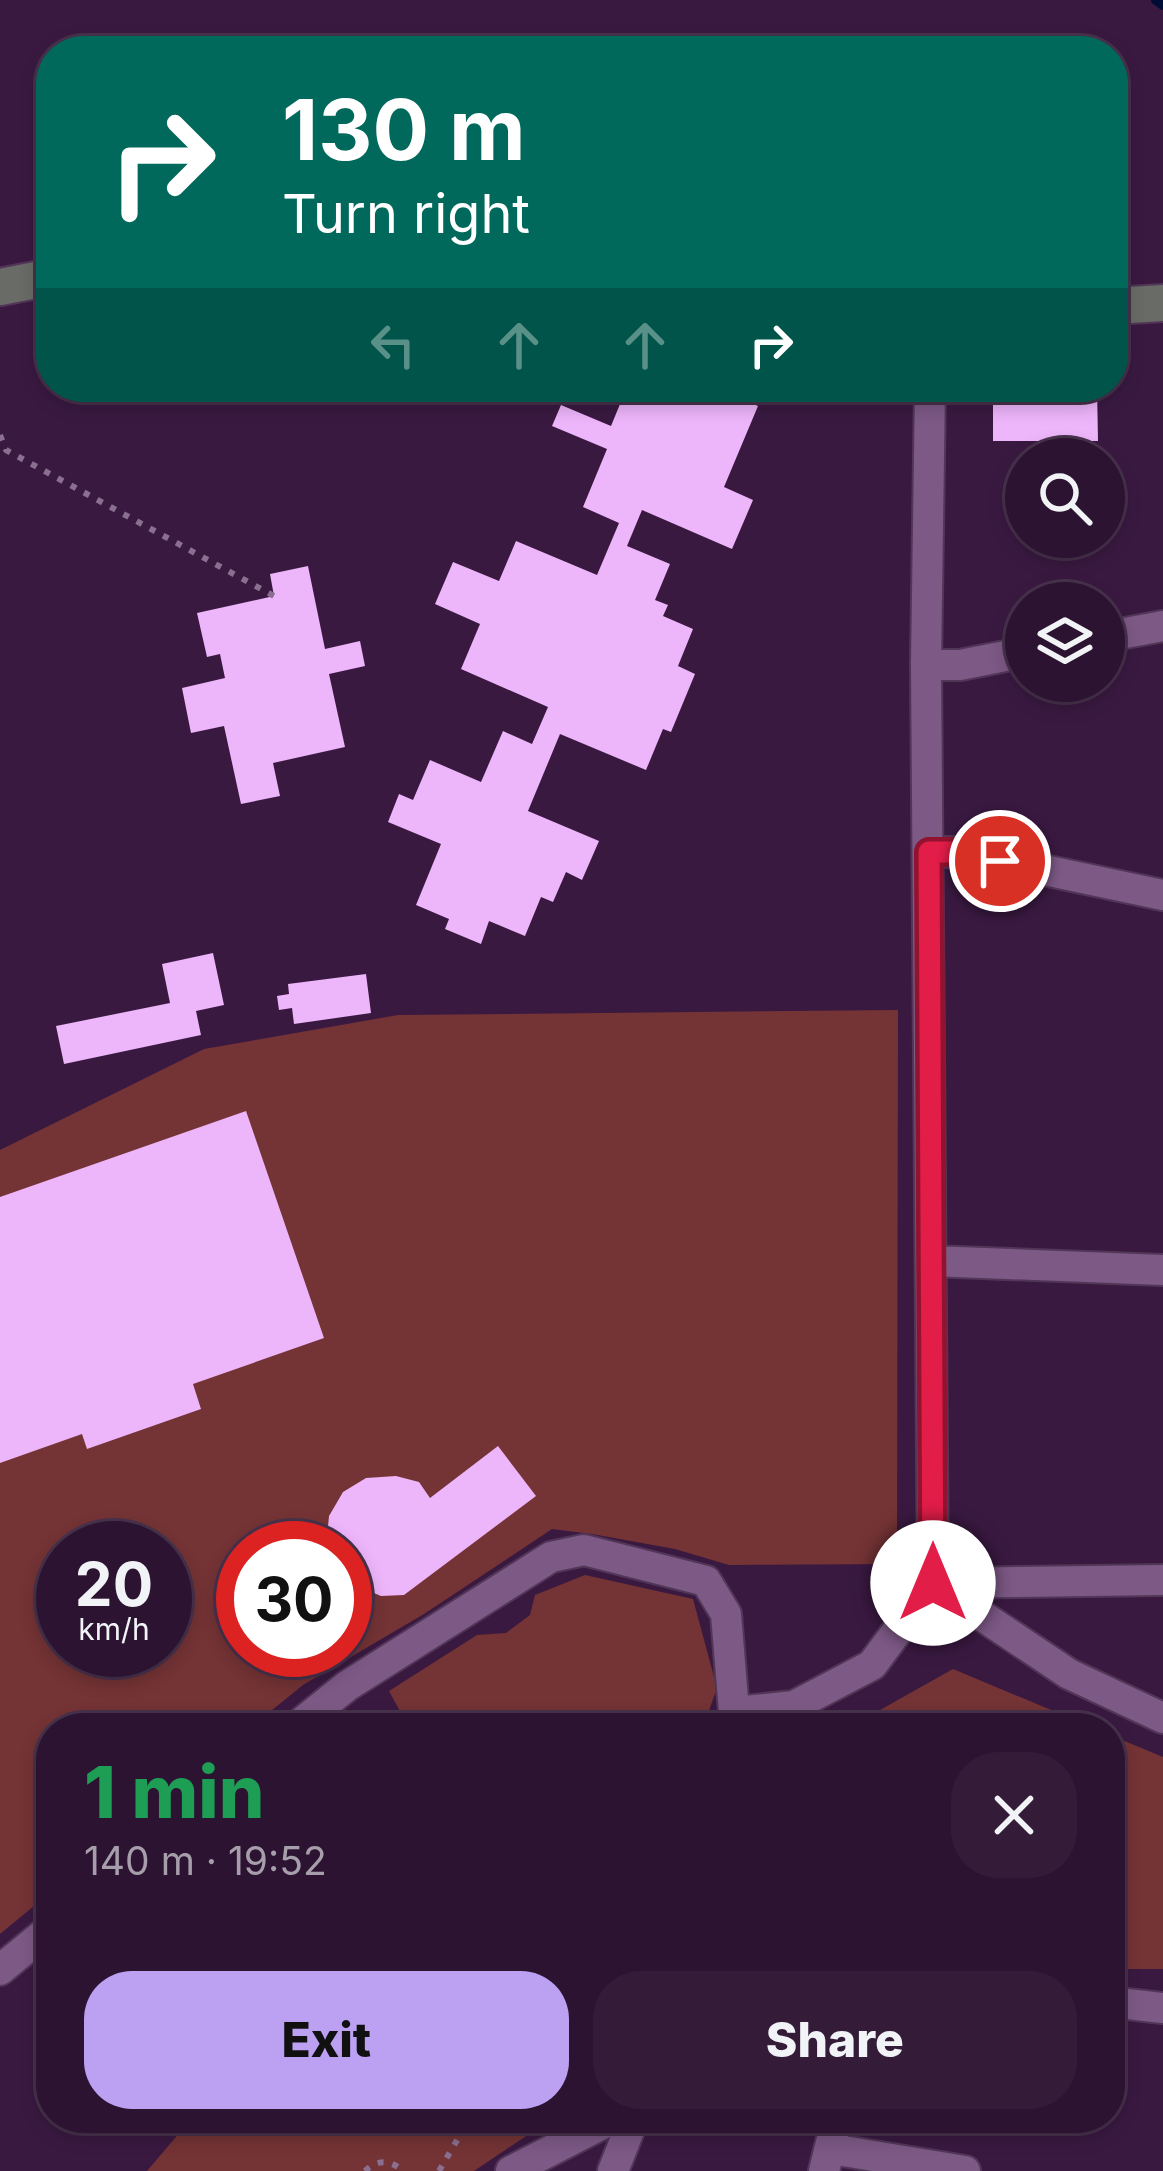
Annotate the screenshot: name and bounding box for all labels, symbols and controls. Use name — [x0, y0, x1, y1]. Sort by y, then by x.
text: 130 m — [282, 79, 526, 180]
icon: right — [84, 84, 240, 240]
text: Turn right — [282, 181, 530, 246]
icon: left — [360, 312, 426, 378]
icon: ahead — [486, 312, 552, 378]
icon: ahead — [612, 312, 678, 378]
icon: right — [738, 312, 804, 378]
map controls — [1005, 438, 1125, 702]
button: search — [1005, 438, 1125, 558]
button: layers — [1005, 582, 1125, 702]
pin — [949, 810, 1051, 912]
icon: arrive — [967, 828, 1033, 894]
position arrow — [870, 1520, 996, 1646]
speed limit sign: 30 — [216, 1521, 372, 1677]
text: 20 — [75, 1548, 153, 1620]
text: km/h — [78, 1611, 150, 1647]
text: 1 min — [84, 1748, 264, 1835]
button: close — [951, 1752, 1077, 1878]
text: 140 m · 19:52 — [84, 1837, 327, 1884]
button: Exit — [84, 1971, 569, 2109]
button: Share — [593, 1971, 1077, 2109]

